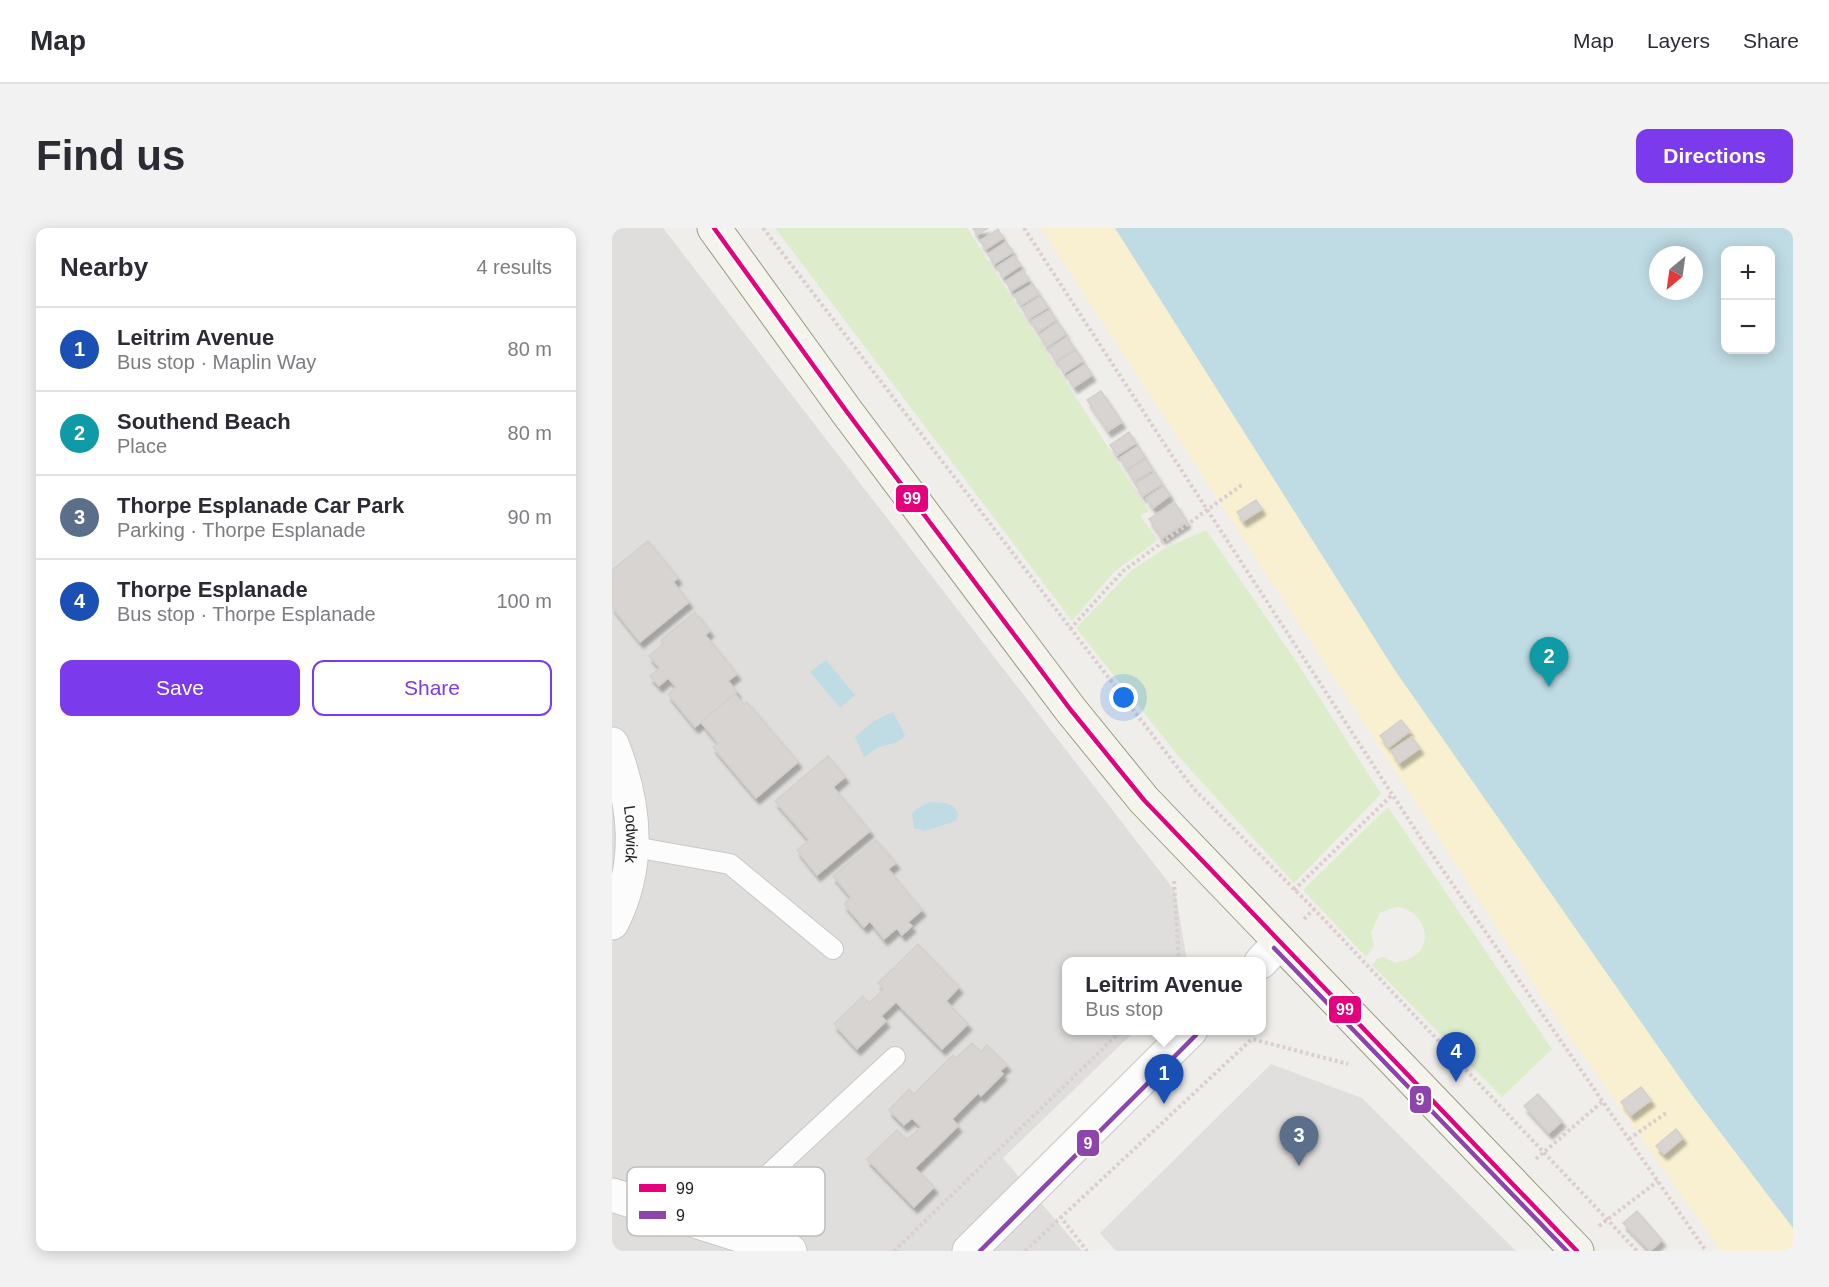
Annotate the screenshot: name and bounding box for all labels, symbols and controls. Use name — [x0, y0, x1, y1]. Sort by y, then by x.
text: Map — [30, 25, 86, 56]
text: Map — [1573, 29, 1614, 52]
text: Layers — [1647, 29, 1710, 52]
text: Share — [1743, 29, 1799, 52]
button: Directions — [1636, 129, 1793, 183]
text: Find us — [36, 132, 185, 179]
north arrow — [1649, 246, 1703, 300]
map controls — [1721, 246, 1775, 354]
button: + — [1721, 246, 1775, 300]
text: Nearby — [60, 252, 148, 282]
text: 4 results — [476, 256, 552, 278]
button: − — [1721, 300, 1775, 354]
text: Leitrim Avenue — [117, 325, 274, 350]
text: 1 — [74, 338, 85, 360]
text: 80 m — [508, 338, 552, 360]
text: Bus stop · Maplin Way — [117, 351, 316, 373]
text: Southend Beach — [117, 409, 291, 434]
text: 2 — [74, 422, 85, 444]
text: 80 m — [508, 422, 552, 444]
text: Place — [117, 435, 167, 457]
line badge: 99 — [895, 484, 929, 513]
text: 99 — [903, 490, 921, 507]
text: Thorpe Esplanade Car Park — [117, 493, 404, 518]
text: 3 — [74, 506, 85, 528]
text: 90 m — [508, 506, 552, 528]
text: Parking · Thorpe Esplanade — [117, 519, 366, 541]
text: Thorpe Esplanade — [117, 577, 308, 602]
text: 4 — [74, 590, 85, 612]
text: 100 m — [496, 590, 552, 612]
text: Bus stop · Thorpe Esplanade — [117, 603, 376, 625]
pin: 2 — [1530, 638, 1568, 687]
button: Save — [60, 660, 300, 716]
button: Share — [312, 660, 552, 716]
your location — [1109, 683, 1138, 712]
street label: Lodwick — [621, 804, 641, 865]
popup — [1062, 957, 1266, 1035]
text: Leitrim Avenue — [1085, 972, 1243, 997]
line badge: 99 — [1328, 995, 1362, 1024]
text: Bus stop — [1085, 998, 1163, 1020]
text: 99 — [1336, 1001, 1354, 1018]
pin: 4 — [1436, 1032, 1476, 1082]
pin: 1 — [1144, 1054, 1184, 1104]
line badge: 9 — [1409, 1085, 1432, 1114]
text: 9 — [1416, 1091, 1425, 1108]
pin: 3 — [1280, 1116, 1318, 1166]
line badge: 9 — [1076, 1129, 1100, 1157]
text: 9 — [1084, 1135, 1093, 1152]
legend — [627, 1167, 825, 1236]
text: 99 — [676, 1180, 694, 1197]
text: 9 — [676, 1207, 685, 1224]

